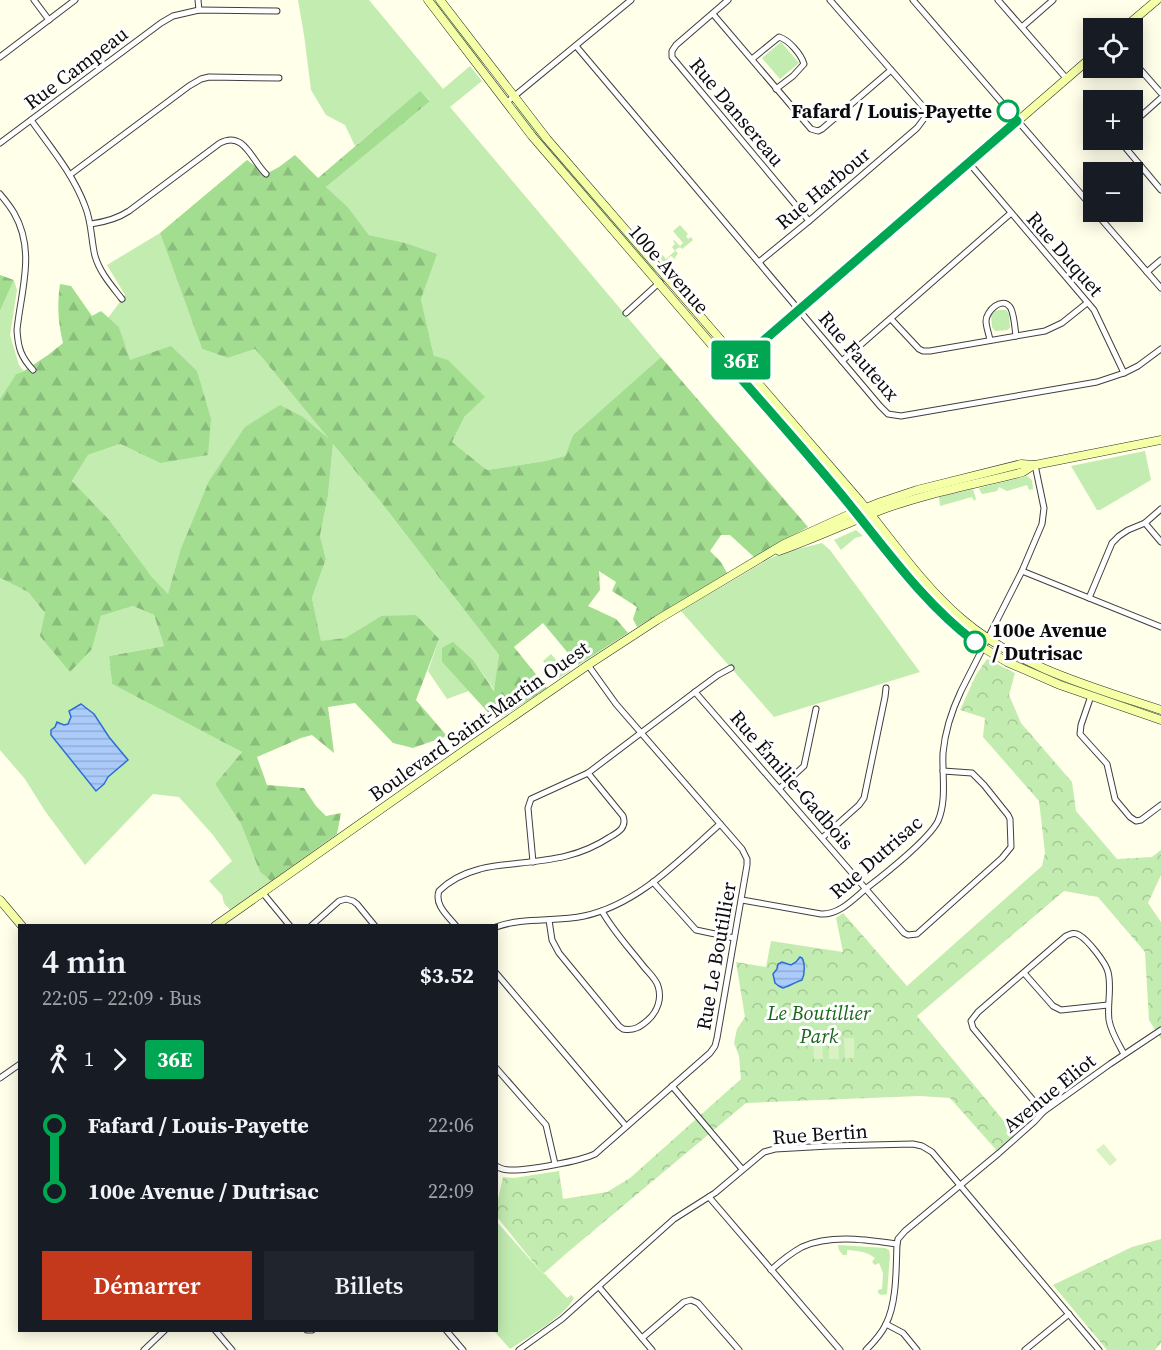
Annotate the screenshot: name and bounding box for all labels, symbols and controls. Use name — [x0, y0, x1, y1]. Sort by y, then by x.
map controls — [1083, 18, 1143, 222]
button: locate — [1083, 18, 1143, 78]
street label: Rue Campeau — [18, 20, 134, 116]
street label: Rue Dansereau — [683, 51, 791, 173]
button: + — [1083, 90, 1143, 150]
place label: Fafard / Louis-Payette — [791, 97, 992, 125]
marker: Fafard / Louis-Payette — [997, 100, 1019, 122]
street label: Rue Harbour — [770, 140, 877, 236]
button: − — [1083, 162, 1143, 222]
street label: Rue Duquet — [1020, 206, 1110, 303]
street label: 100e Avenue — [622, 218, 716, 320]
street label: Rue Fauteux — [812, 305, 906, 407]
line badge: 36E — [706, 340, 776, 380]
text: 36E — [723, 346, 759, 375]
place label: 100e Avenue / Dutrisac — [992, 616, 1107, 667]
marker: 100e Avenue / Dutrisac — [964, 631, 986, 653]
street label: Boulevard Saint-Martin Ouest — [363, 634, 595, 808]
street label: Rue Émilie-Gadbois — [724, 704, 860, 856]
street label: Rue Dutrisac — [824, 809, 929, 905]
street label: Rue Le Boutillier — [689, 879, 743, 1032]
text: 4 min — [42, 939, 127, 984]
text: $3.52 — [420, 960, 474, 990]
text: 22:05 – 22:09 · Bus — [42, 984, 201, 1012]
park label: Le Boutillier Park — [766, 999, 872, 1050]
icon: walk — [42, 1043, 75, 1076]
icon: forward — [103, 1043, 136, 1076]
text: 1 — [84, 1045, 94, 1073]
text: 36E — [157, 1045, 192, 1074]
street label: Avenue Eliot — [997, 1047, 1102, 1139]
text: Fafard / Louis-Payette — [88, 1110, 309, 1140]
text: 22:06 — [428, 1111, 474, 1139]
street label: Rue Bertin — [771, 1117, 869, 1151]
text: 100e Avenue / Dutrisac — [88, 1176, 319, 1206]
text: 22:09 — [428, 1177, 474, 1205]
button: Démarrer — [42, 1251, 252, 1320]
button: Billets — [264, 1251, 474, 1320]

